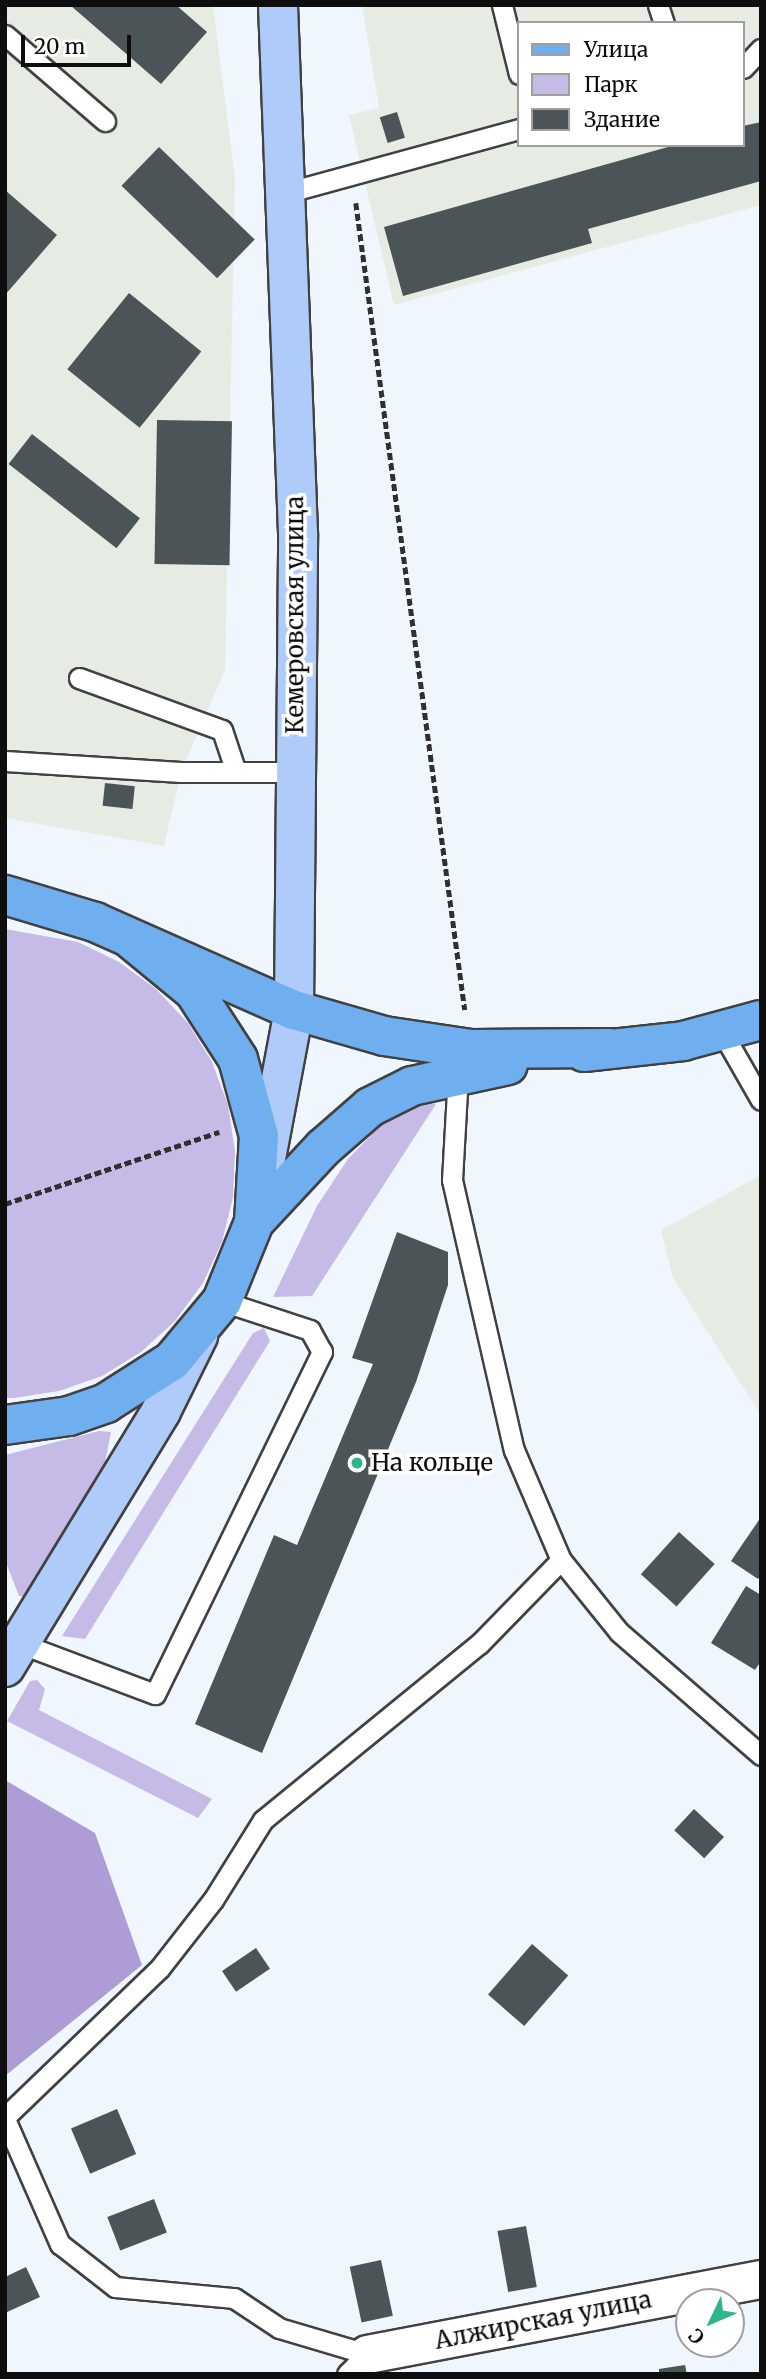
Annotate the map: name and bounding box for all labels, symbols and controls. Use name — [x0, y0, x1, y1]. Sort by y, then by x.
scale bar — [24, 21, 135, 65]
legend — [518, 21, 745, 147]
text: 20 m — [34, 33, 85, 60]
text: Улица — [584, 36, 648, 63]
text: Парк — [584, 71, 638, 98]
text: Здание — [584, 106, 660, 133]
street label: Кемеровская улица — [281, 496, 309, 734]
place label: На кольце — [371, 1449, 493, 1477]
marker: На кольце — [349, 1455, 365, 1471]
street label: Алжирская улица — [432, 2285, 654, 2355]
north arrow — [675, 2288, 745, 2358]
text: С — [683, 2323, 709, 2349]

